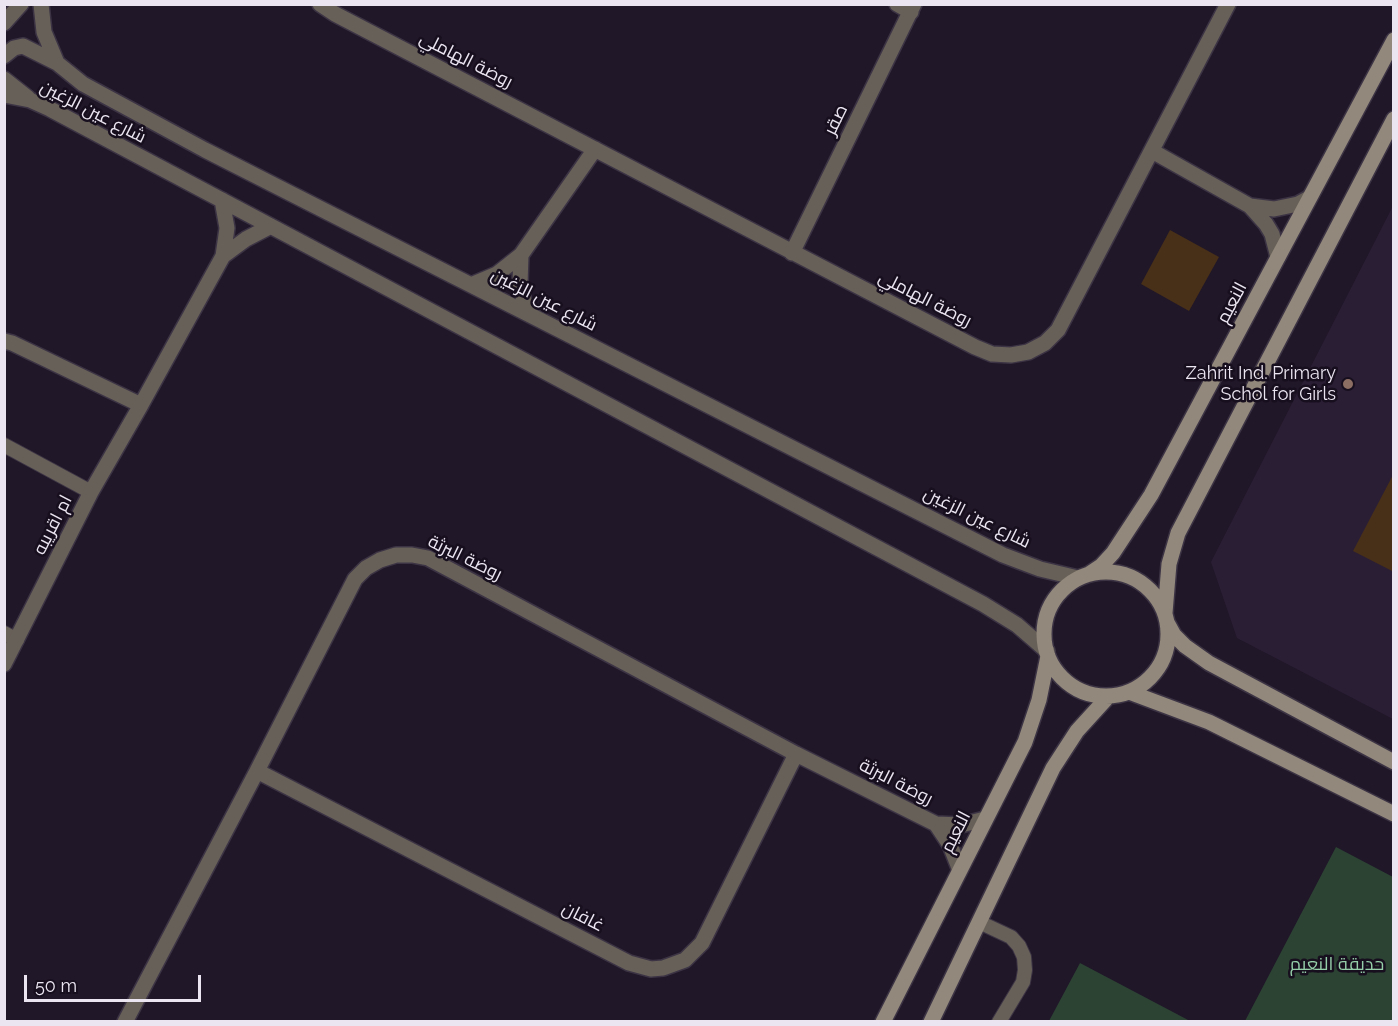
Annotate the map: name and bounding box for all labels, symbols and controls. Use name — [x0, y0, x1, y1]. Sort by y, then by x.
street label: روضة الهاملي — [416, 27, 516, 93]
street label: شارع عين الزغين — [36, 76, 150, 148]
street label: صقر — [819, 101, 853, 139]
street label: شارع عين الزغين — [487, 264, 601, 336]
street label: روضة الهاملي — [875, 266, 975, 332]
street label: النعيم — [1212, 279, 1252, 327]
place label: Zahrit Ind. Primary Schol for Girls — [1186, 363, 1336, 406]
marker: Zahrit Ind. Primary Schol for Girls — [1341, 377, 1355, 391]
street label: شارع عين الزغين — [920, 483, 1034, 553]
street label: ام اقريبه — [29, 492, 77, 558]
street label: روضة البرثة — [424, 531, 506, 585]
street label: روضة البرثة — [855, 754, 937, 810]
street label: النعيم — [936, 808, 976, 856]
street label: غافان — [558, 897, 608, 937]
park label: حديقة النعيم — [1290, 954, 1384, 976]
scale bar — [27, 963, 204, 1001]
text: 50 m — [35, 975, 77, 996]

